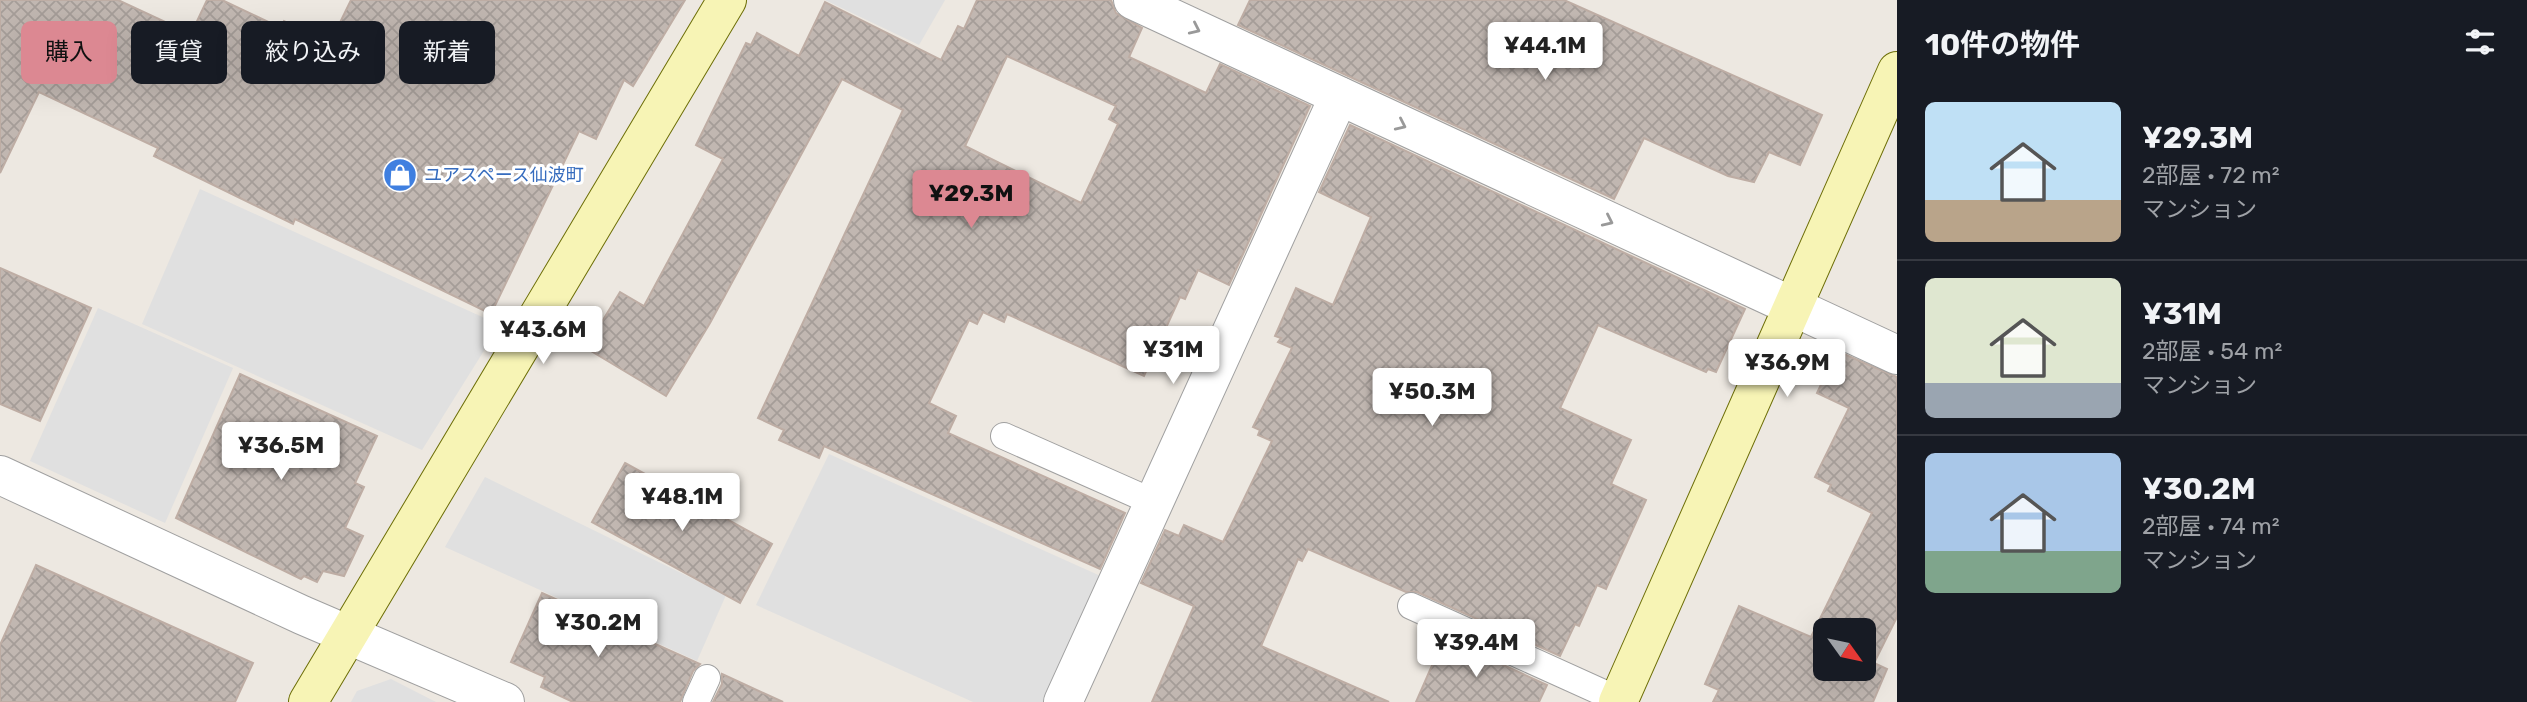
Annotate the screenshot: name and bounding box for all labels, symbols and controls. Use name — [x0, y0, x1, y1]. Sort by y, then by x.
chip: 購入 — [21, 21, 117, 84]
chip: 賃貸 — [131, 21, 227, 84]
chip: 絞り込み — [241, 21, 385, 84]
chip: 新着 — [399, 21, 495, 84]
one-way arrow — [1188, 21, 1200, 35]
pin: ¥44.1M — [1488, 22, 1602, 82]
icon: filters — [2461, 23, 2499, 61]
text: 10件の物件 — [1925, 27, 2080, 63]
text: ¥44.1M — [1504, 31, 1586, 59]
one-way arrow — [1394, 117, 1406, 131]
text: ¥29.3M — [2142, 120, 2253, 156]
icon: home — [1981, 130, 2065, 214]
shop icon: ユアスペース仙波町 — [381, 156, 419, 194]
text: 2部屋 · 72 m² — [2142, 161, 2280, 189]
place label: ユアスペース仙波町 — [424, 164, 584, 186]
pin: ¥29.3M — [914, 170, 1028, 230]
text: ¥29.3M — [928, 179, 1014, 207]
text: マンション — [2142, 195, 2257, 223]
one-way arrow — [1600, 212, 1613, 226]
text: ¥31M — [2142, 296, 2222, 332]
pin: ¥43.6M — [486, 306, 600, 366]
icon: home — [1981, 306, 2065, 390]
text: ¥43.6M — [499, 315, 587, 343]
pin: ¥31M — [1132, 326, 1214, 386]
text: ¥31M — [1142, 335, 1204, 363]
text: 2部屋 · 54 m² — [2142, 337, 2282, 365]
pin: ¥36.9M — [1730, 340, 1844, 399]
text: ¥36.9M — [1744, 348, 1830, 376]
pin: ¥50.3M — [1375, 368, 1489, 428]
text: マンション — [2142, 371, 2257, 399]
text: ¥50.3M — [1389, 377, 1475, 405]
pin: ¥36.5M — [224, 422, 338, 482]
text: ¥36.5M — [238, 431, 324, 459]
text: ¥30.2M — [2142, 471, 2256, 507]
pin: ¥48.1M — [625, 474, 739, 533]
icon: home — [1981, 481, 2065, 565]
text: ¥48.1M — [641, 482, 723, 510]
text: 2部屋 · 74 m² — [2142, 512, 2280, 540]
text: マンション — [2142, 546, 2257, 574]
pin: ¥30.2M — [541, 600, 655, 659]
text: ¥30.2M — [554, 608, 642, 636]
north arrow — [1813, 618, 1876, 681]
map controls — [1813, 618, 1876, 681]
pin: ¥39.4M — [1419, 620, 1533, 679]
text: ¥39.4M — [1433, 628, 1519, 656]

